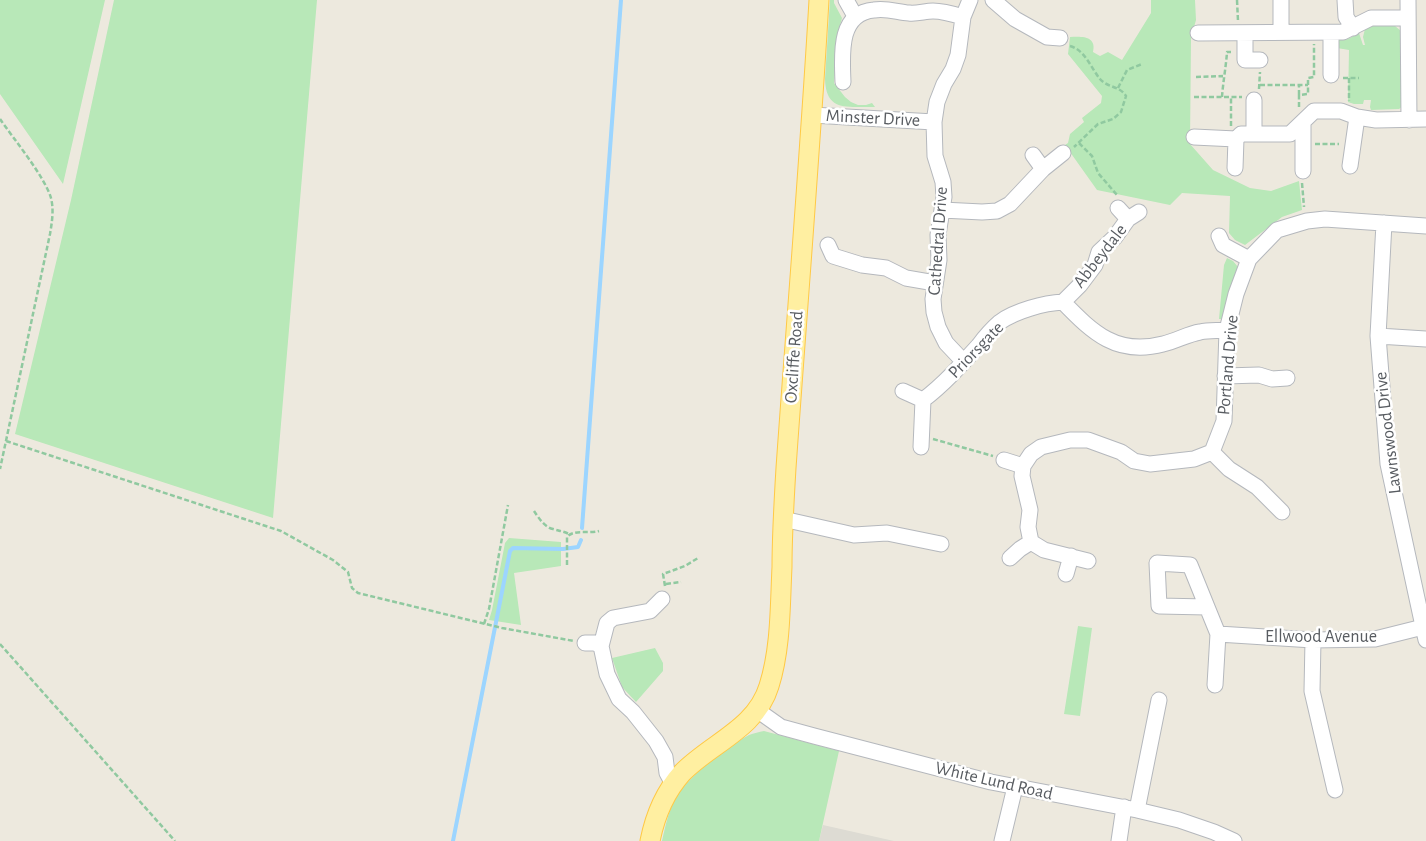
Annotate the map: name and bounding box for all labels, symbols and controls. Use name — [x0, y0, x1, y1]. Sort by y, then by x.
street label: Minster Drive — [825, 105, 921, 131]
street label: Cathedral Drive — [923, 186, 953, 296]
street label: Abbeydale — [1068, 220, 1132, 292]
street label: Oxcliffe Road — [780, 310, 808, 404]
street label: Portland Drive — [1213, 314, 1243, 416]
street label: Priorsgate — [944, 317, 1008, 383]
street label: Lawnswood Drive — [1370, 371, 1406, 495]
street label: Ellwood Avenue — [1265, 626, 1377, 648]
street label: White Lund Road — [933, 757, 1055, 805]

